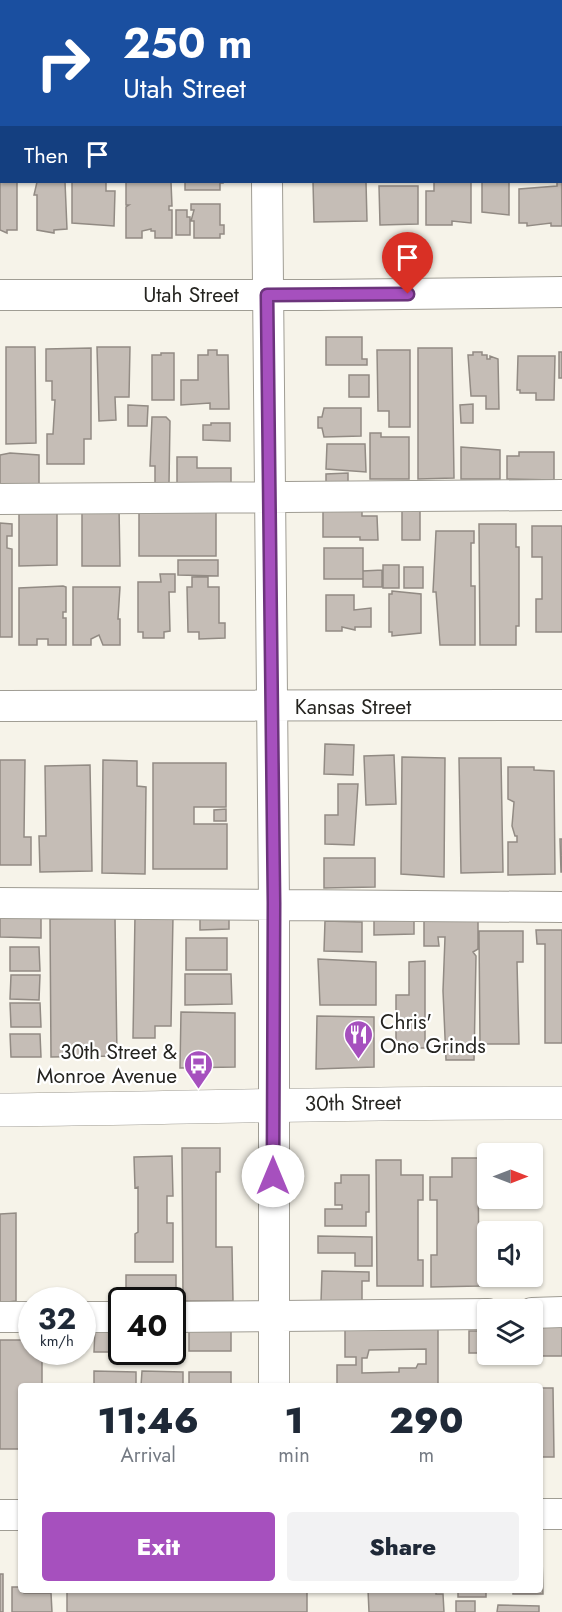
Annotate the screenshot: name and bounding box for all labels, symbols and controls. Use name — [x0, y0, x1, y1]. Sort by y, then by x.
text: 250 m — [123, 13, 253, 74]
icon: right — [24, 24, 102, 102]
text: Utah Street — [123, 69, 246, 108]
icon: arrive — [81, 138, 114, 171]
text: Then — [24, 139, 69, 171]
pin — [382, 232, 433, 294]
icon: arrive — [391, 241, 424, 274]
street label: Utah Street — [143, 280, 239, 310]
street label: Kansas Street — [295, 692, 411, 722]
place label: Chris' Ono Grinds — [380, 1007, 486, 1061]
restaurant icon: Chris' Ono Grinds — [343, 1018, 375, 1060]
place label: 30th Street & Monroe Avenue — [37, 1037, 177, 1091]
bus stop icon: 30th Street & Monroe Avenue — [182, 1048, 214, 1090]
street label: 30th Street — [304, 1087, 402, 1119]
north arrow — [477, 1143, 543, 1209]
map controls — [477, 1143, 543, 1365]
position arrow — [241, 1144, 305, 1208]
button: sound — [477, 1221, 543, 1287]
speed limit sign: 40 — [108, 1287, 186, 1365]
text: 32 — [38, 1297, 76, 1340]
button: layers — [477, 1299, 543, 1365]
text: km/h — [40, 1330, 74, 1352]
text: 11:46 — [98, 1394, 199, 1446]
text: 1 — [285, 1394, 304, 1446]
text: 290 — [389, 1394, 463, 1446]
text: Arrival — [121, 1441, 176, 1470]
text: min — [278, 1441, 310, 1470]
text: m — [419, 1441, 434, 1470]
button: Exit — [42, 1512, 275, 1581]
button: Share — [287, 1512, 519, 1581]

